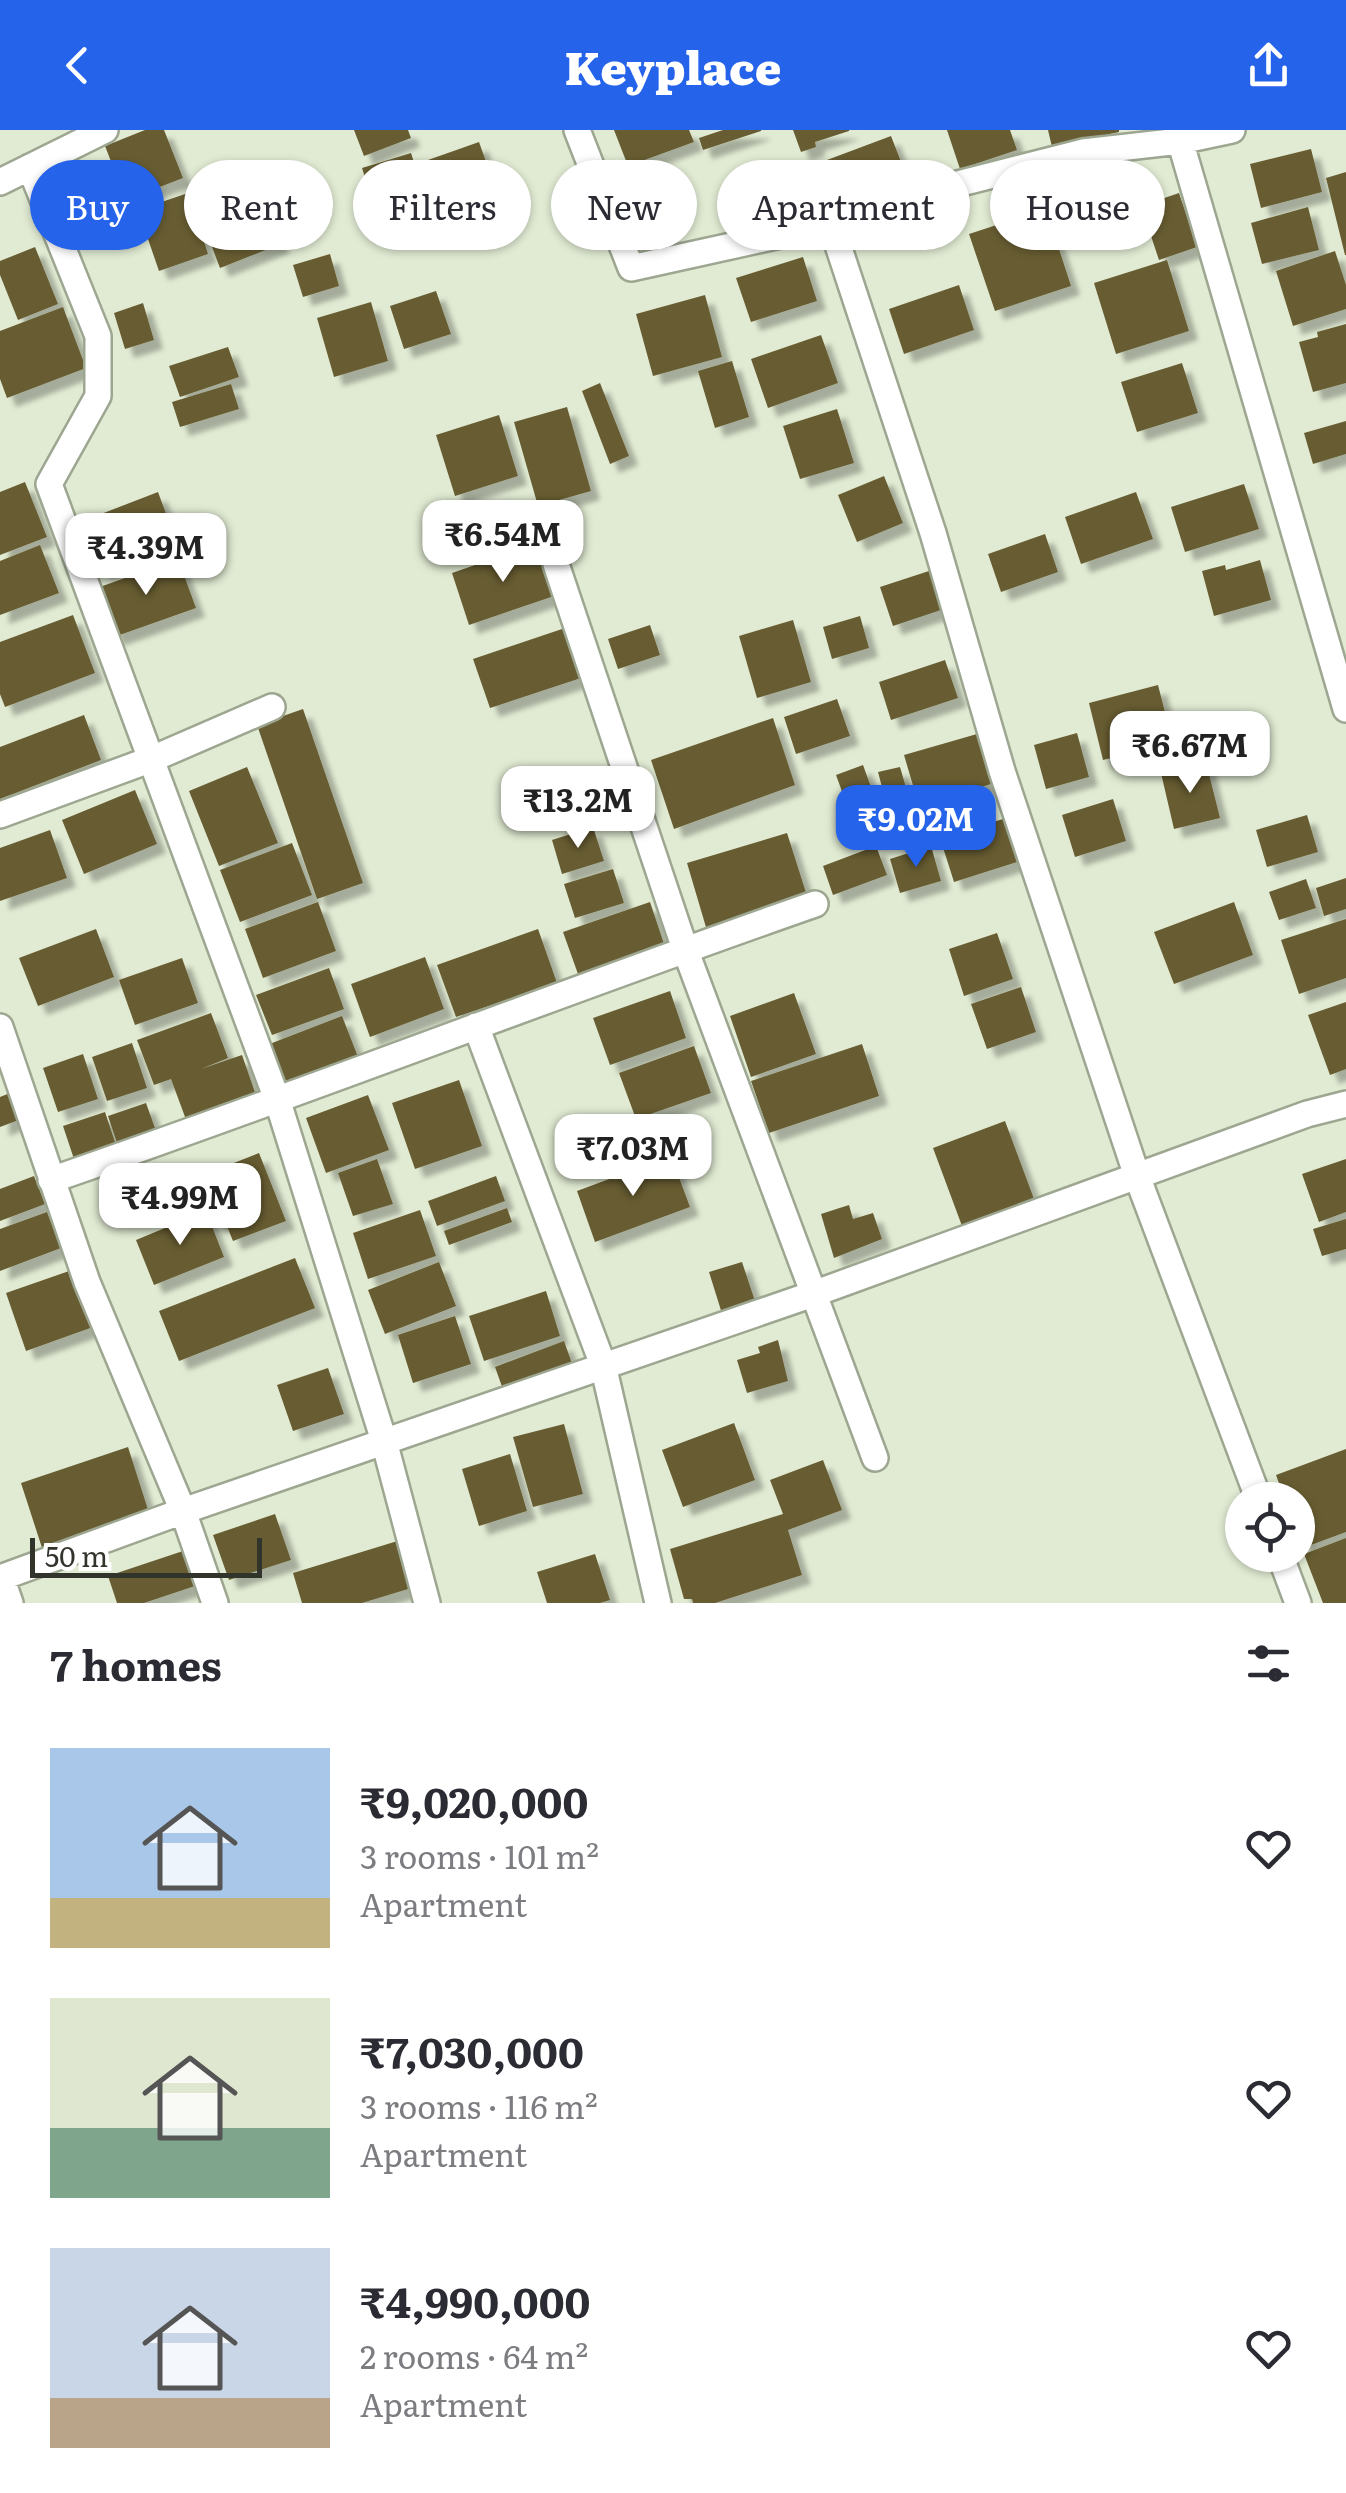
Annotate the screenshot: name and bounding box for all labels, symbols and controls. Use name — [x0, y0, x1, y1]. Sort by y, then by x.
text: Keyplace — [565, 32, 781, 99]
icon: back — [50, 38, 105, 93]
icon: share — [1241, 38, 1296, 93]
chip: Buy — [30, 160, 164, 250]
chip: Rent — [184, 160, 333, 250]
chip: Filters — [353, 160, 531, 250]
chip: New — [551, 160, 697, 250]
chip: Apartment — [717, 160, 970, 250]
chip: House — [990, 160, 1165, 250]
pin: ₹6.54M — [422, 500, 584, 585]
text: ₹6.54M — [444, 508, 562, 556]
pin: ₹4.39M — [65, 513, 227, 598]
text: ₹4.39M — [87, 521, 205, 569]
pin: ₹6.67M — [1109, 711, 1271, 796]
text: ₹6.67M — [1132, 719, 1248, 767]
pin: ₹13.2M — [497, 766, 659, 851]
text: ₹13.2M — [523, 774, 633, 822]
pin: ₹9.02M — [835, 785, 997, 870]
text: ₹9.02M — [858, 793, 974, 841]
pin: ₹7.03M — [552, 1114, 714, 1199]
text: ₹7.03M — [577, 1122, 689, 1170]
pin: ₹4.99M — [99, 1163, 261, 1248]
text: ₹4.99M — [121, 1171, 239, 1219]
map controls — [1225, 1482, 1315, 1572]
button: locate — [1225, 1482, 1315, 1572]
scale bar — [30, 1533, 262, 1578]
text: 50 m — [45, 1534, 108, 1576]
text: 7 homes — [50, 1632, 222, 1694]
icon: filters — [1241, 1636, 1296, 1691]
text: ₹9,020,000 — [360, 1769, 588, 1831]
icon: home — [130, 1788, 250, 1908]
icon: heart — [1241, 1821, 1296, 1876]
text: 3 rooms · 101 m² — [360, 1831, 599, 1879]
text: Apartment — [360, 1879, 527, 1927]
text: ₹7,030,000 — [360, 2019, 584, 2081]
icon: home — [130, 2038, 250, 2158]
icon: heart — [1241, 2071, 1296, 2126]
text: 3 rooms · 116 m² — [360, 2081, 598, 2129]
text: Apartment — [360, 2129, 527, 2177]
text: ₹4,990,000 — [360, 2269, 590, 2331]
icon: home — [130, 2288, 250, 2408]
icon: heart — [1241, 2321, 1296, 2376]
text: 2 rooms · 64 m² — [360, 2331, 588, 2379]
text: Apartment — [360, 2379, 527, 2427]

